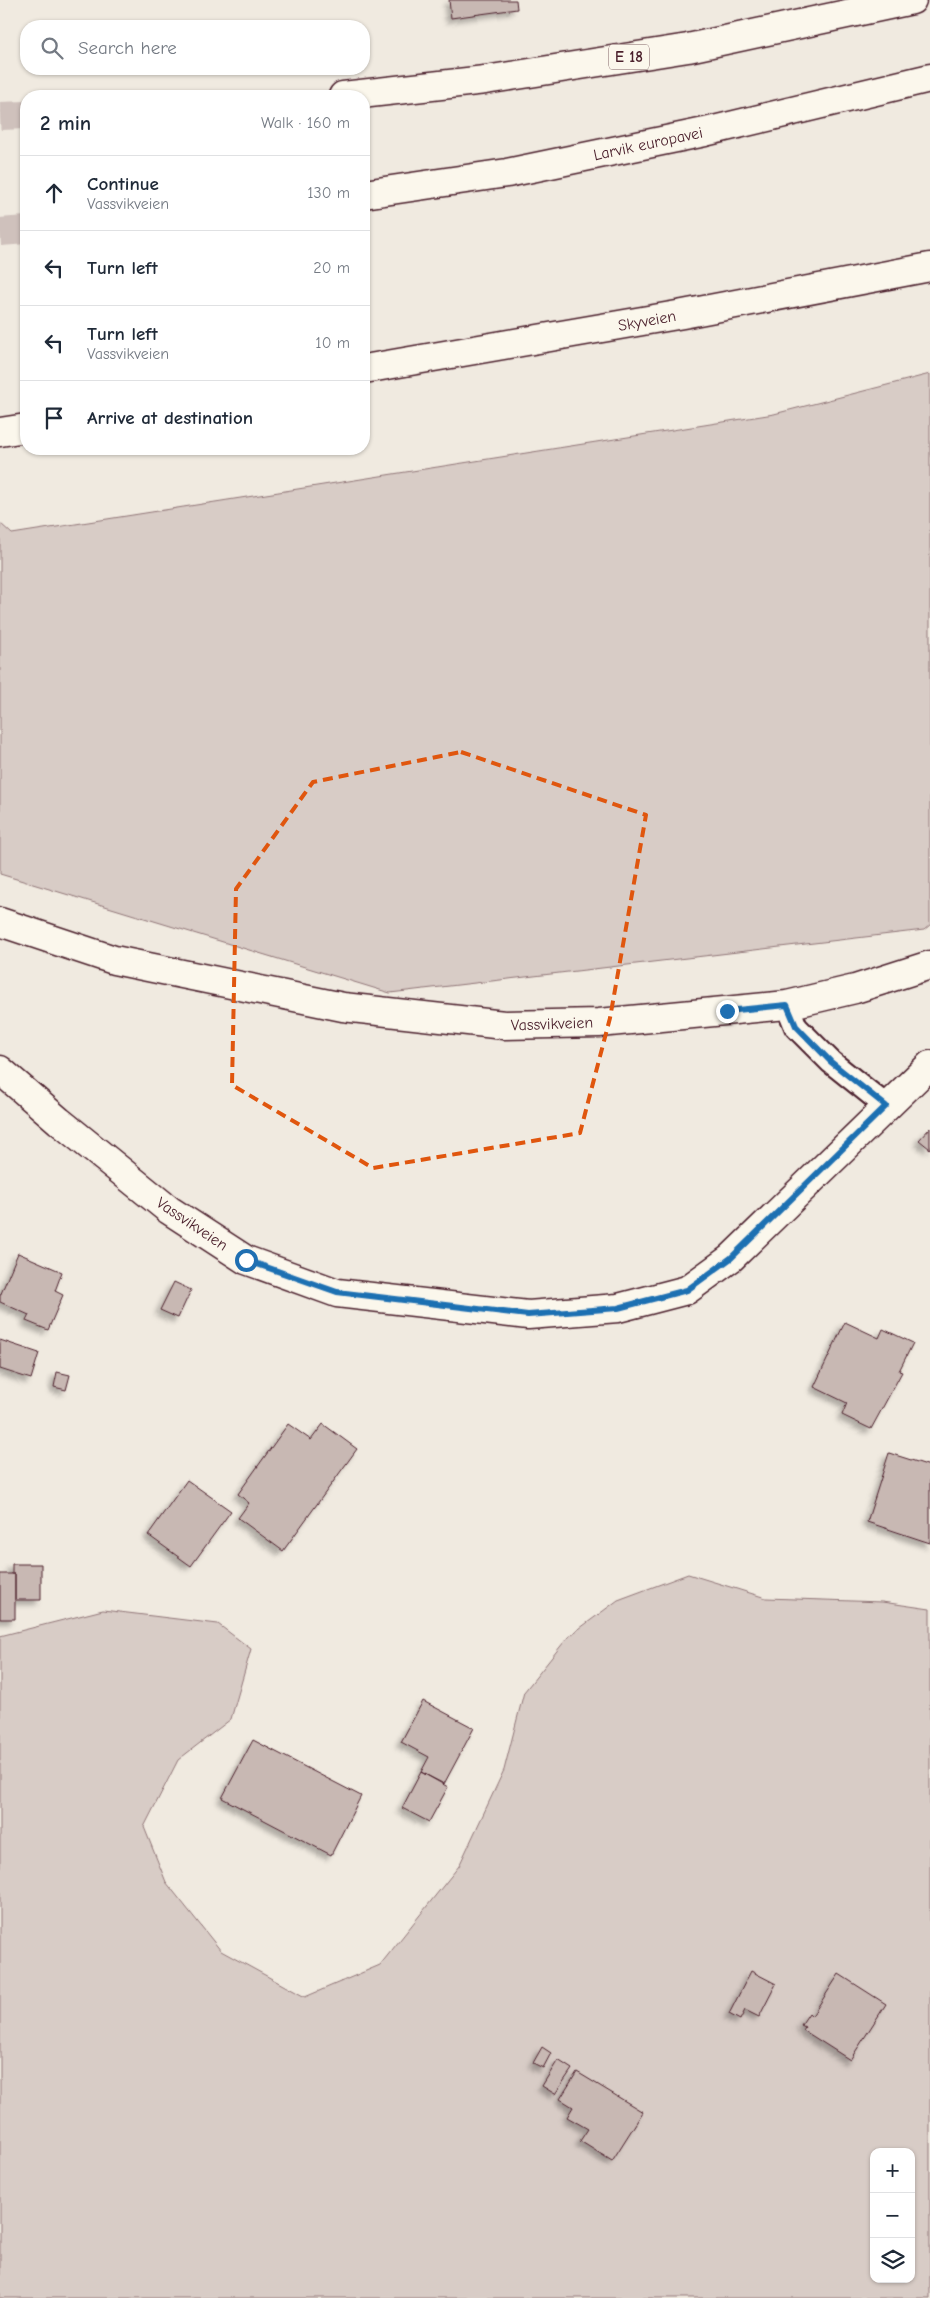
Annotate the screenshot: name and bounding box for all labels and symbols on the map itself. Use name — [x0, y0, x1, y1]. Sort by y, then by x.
road number: E 18 — [609, 44, 649, 70]
street label: Larvik europavei — [592, 124, 704, 164]
street label: Skyveien — [617, 307, 677, 335]
route end — [716, 1000, 739, 1023]
street label: Vassvikveien — [511, 1014, 593, 1034]
street label: Vassvikveien — [153, 1194, 231, 1254]
route start — [235, 1249, 258, 1272]

